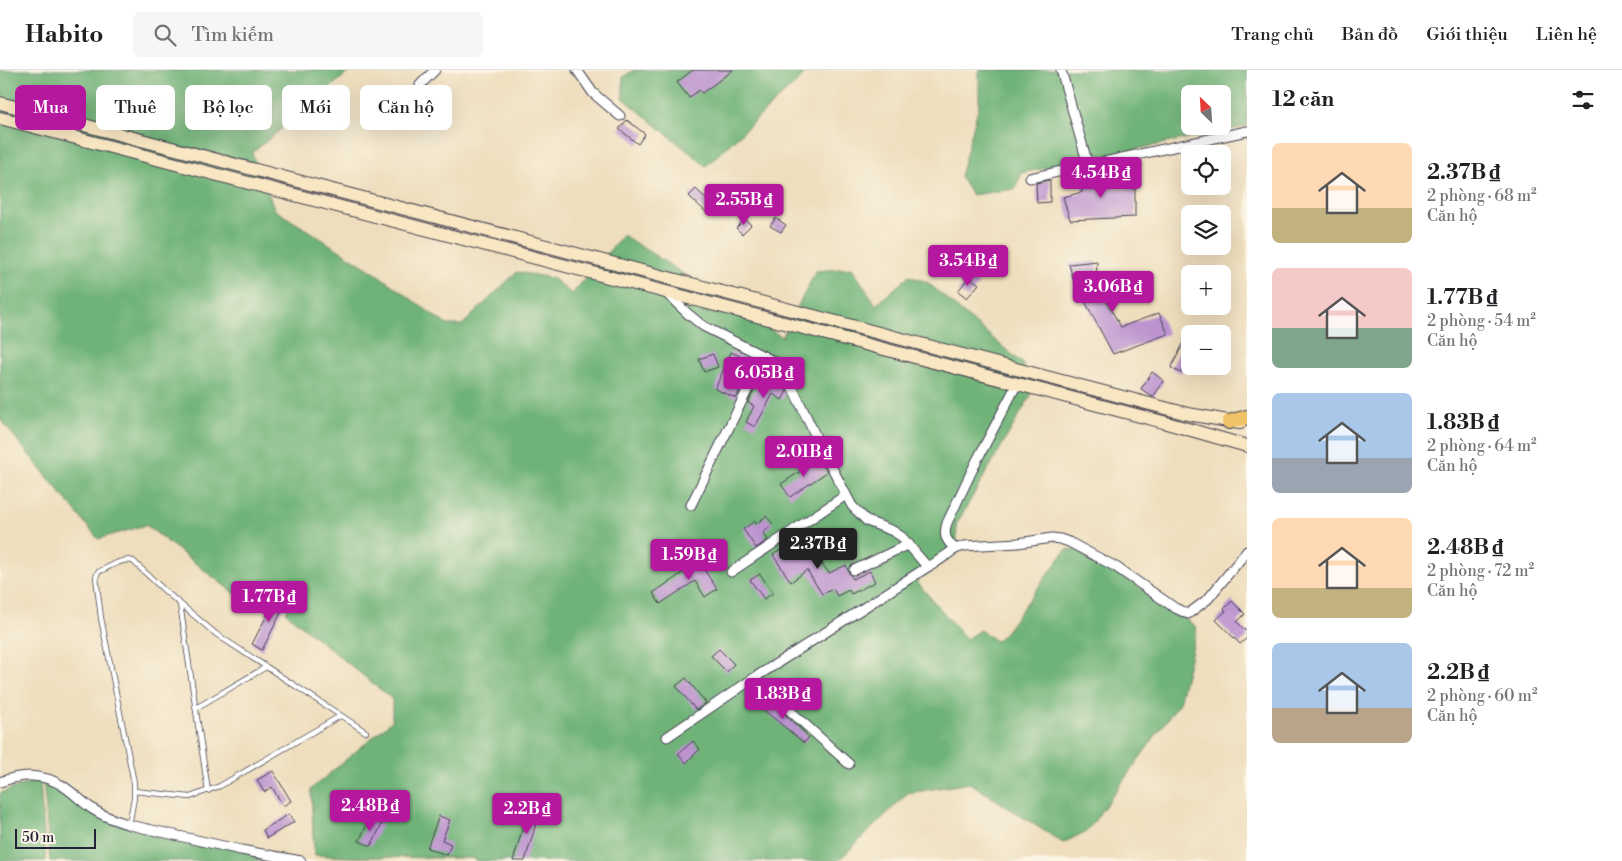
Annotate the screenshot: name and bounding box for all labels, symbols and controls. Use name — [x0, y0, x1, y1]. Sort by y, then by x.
search box — [133, 12, 483, 57]
text: Habito — [25, 20, 103, 50]
icon: search — [151, 21, 179, 49]
text: Tìm kiếm — [191, 23, 274, 47]
text: Trang chủ — [1231, 23, 1314, 46]
text: Bản đồ — [1342, 23, 1398, 46]
text: Giới thiệu — [1426, 23, 1508, 46]
text: Liên hệ — [1536, 23, 1597, 46]
chip: Mua — [15, 85, 86, 130]
chip: Thuê — [96, 85, 175, 130]
chip: Bộ lọc — [185, 85, 272, 130]
chip: Mới — [282, 85, 350, 130]
chip: Căn hộ — [360, 85, 452, 130]
north arrow — [1181, 85, 1231, 135]
map controls — [1181, 85, 1231, 375]
icon: filters — [1569, 86, 1597, 114]
text: 12 căn — [1272, 87, 1334, 113]
button: locate — [1181, 145, 1231, 195]
pin: 4.54B ₫ — [1055, 156, 1147, 199]
text: 2.37B ₫ — [1427, 160, 1500, 186]
text: 4.54B ₫ — [1072, 163, 1130, 183]
icon: home — [1312, 163, 1372, 223]
pin: 2.55B ₫ — [698, 184, 790, 226]
text: 2 phòng · 68 m² — [1427, 186, 1537, 206]
text: 2.55B ₫ — [715, 190, 773, 210]
button: layers — [1181, 205, 1231, 255]
text: Căn hộ — [1427, 206, 1477, 226]
pin: 3.54B ₫ — [922, 244, 1014, 287]
text: 3.54B ₫ — [939, 251, 997, 271]
button: + — [1181, 265, 1231, 315]
pin: 3.06B ₫ — [1067, 270, 1159, 313]
text: 3.06B ₫ — [1084, 277, 1142, 297]
text: 1.77B ₫ — [1427, 285, 1497, 311]
icon: home — [1312, 288, 1372, 348]
text: 2 phòng · 54 m² — [1427, 311, 1536, 331]
button: − — [1181, 325, 1231, 375]
text: Căn hộ — [1427, 331, 1477, 351]
pin: 6.05B ₫ — [718, 356, 810, 399]
text: 6.05B ₫ — [735, 363, 793, 383]
text: 1.83B ₫ — [1427, 410, 1499, 436]
icon: home — [1312, 413, 1372, 473]
pin: 2.01B ₫ — [758, 436, 850, 478]
text: 2 phòng · 64 m² — [1427, 436, 1537, 456]
text: 2.01B ₫ — [776, 442, 832, 462]
text: Căn hộ — [1427, 456, 1477, 476]
pin: 2.37B ₫ — [772, 528, 864, 570]
text: 2.37B ₫ — [790, 534, 846, 554]
text: 2.48B ₫ — [1427, 535, 1503, 561]
pin: 1.59B ₫ — [643, 538, 735, 581]
icon: home — [1312, 538, 1372, 598]
text: 1.59B ₫ — [662, 545, 716, 565]
text: 2 phòng · 72 m² — [1427, 561, 1534, 581]
pin: 1.77B ₫ — [223, 580, 315, 623]
text: Căn hộ — [1427, 581, 1477, 601]
text: 1.77B ₫ — [242, 587, 296, 607]
text: 2.2B ₫ — [1427, 660, 1489, 686]
icon: home — [1312, 663, 1372, 723]
pin: 1.83B ₫ — [737, 678, 829, 720]
text: 1.83B ₫ — [756, 684, 810, 704]
text: 2 phòng · 60 m² — [1427, 686, 1537, 706]
text: Căn hộ — [1427, 706, 1477, 726]
pin: 2.48B ₫ — [324, 790, 416, 832]
pin: 2.2B ₫ — [486, 792, 568, 835]
text: 2.48B ₫ — [341, 796, 399, 816]
text: 2.2B ₫ — [503, 799, 551, 819]
scale bar — [15, 826, 96, 849]
text: 50 m — [22, 829, 54, 847]

